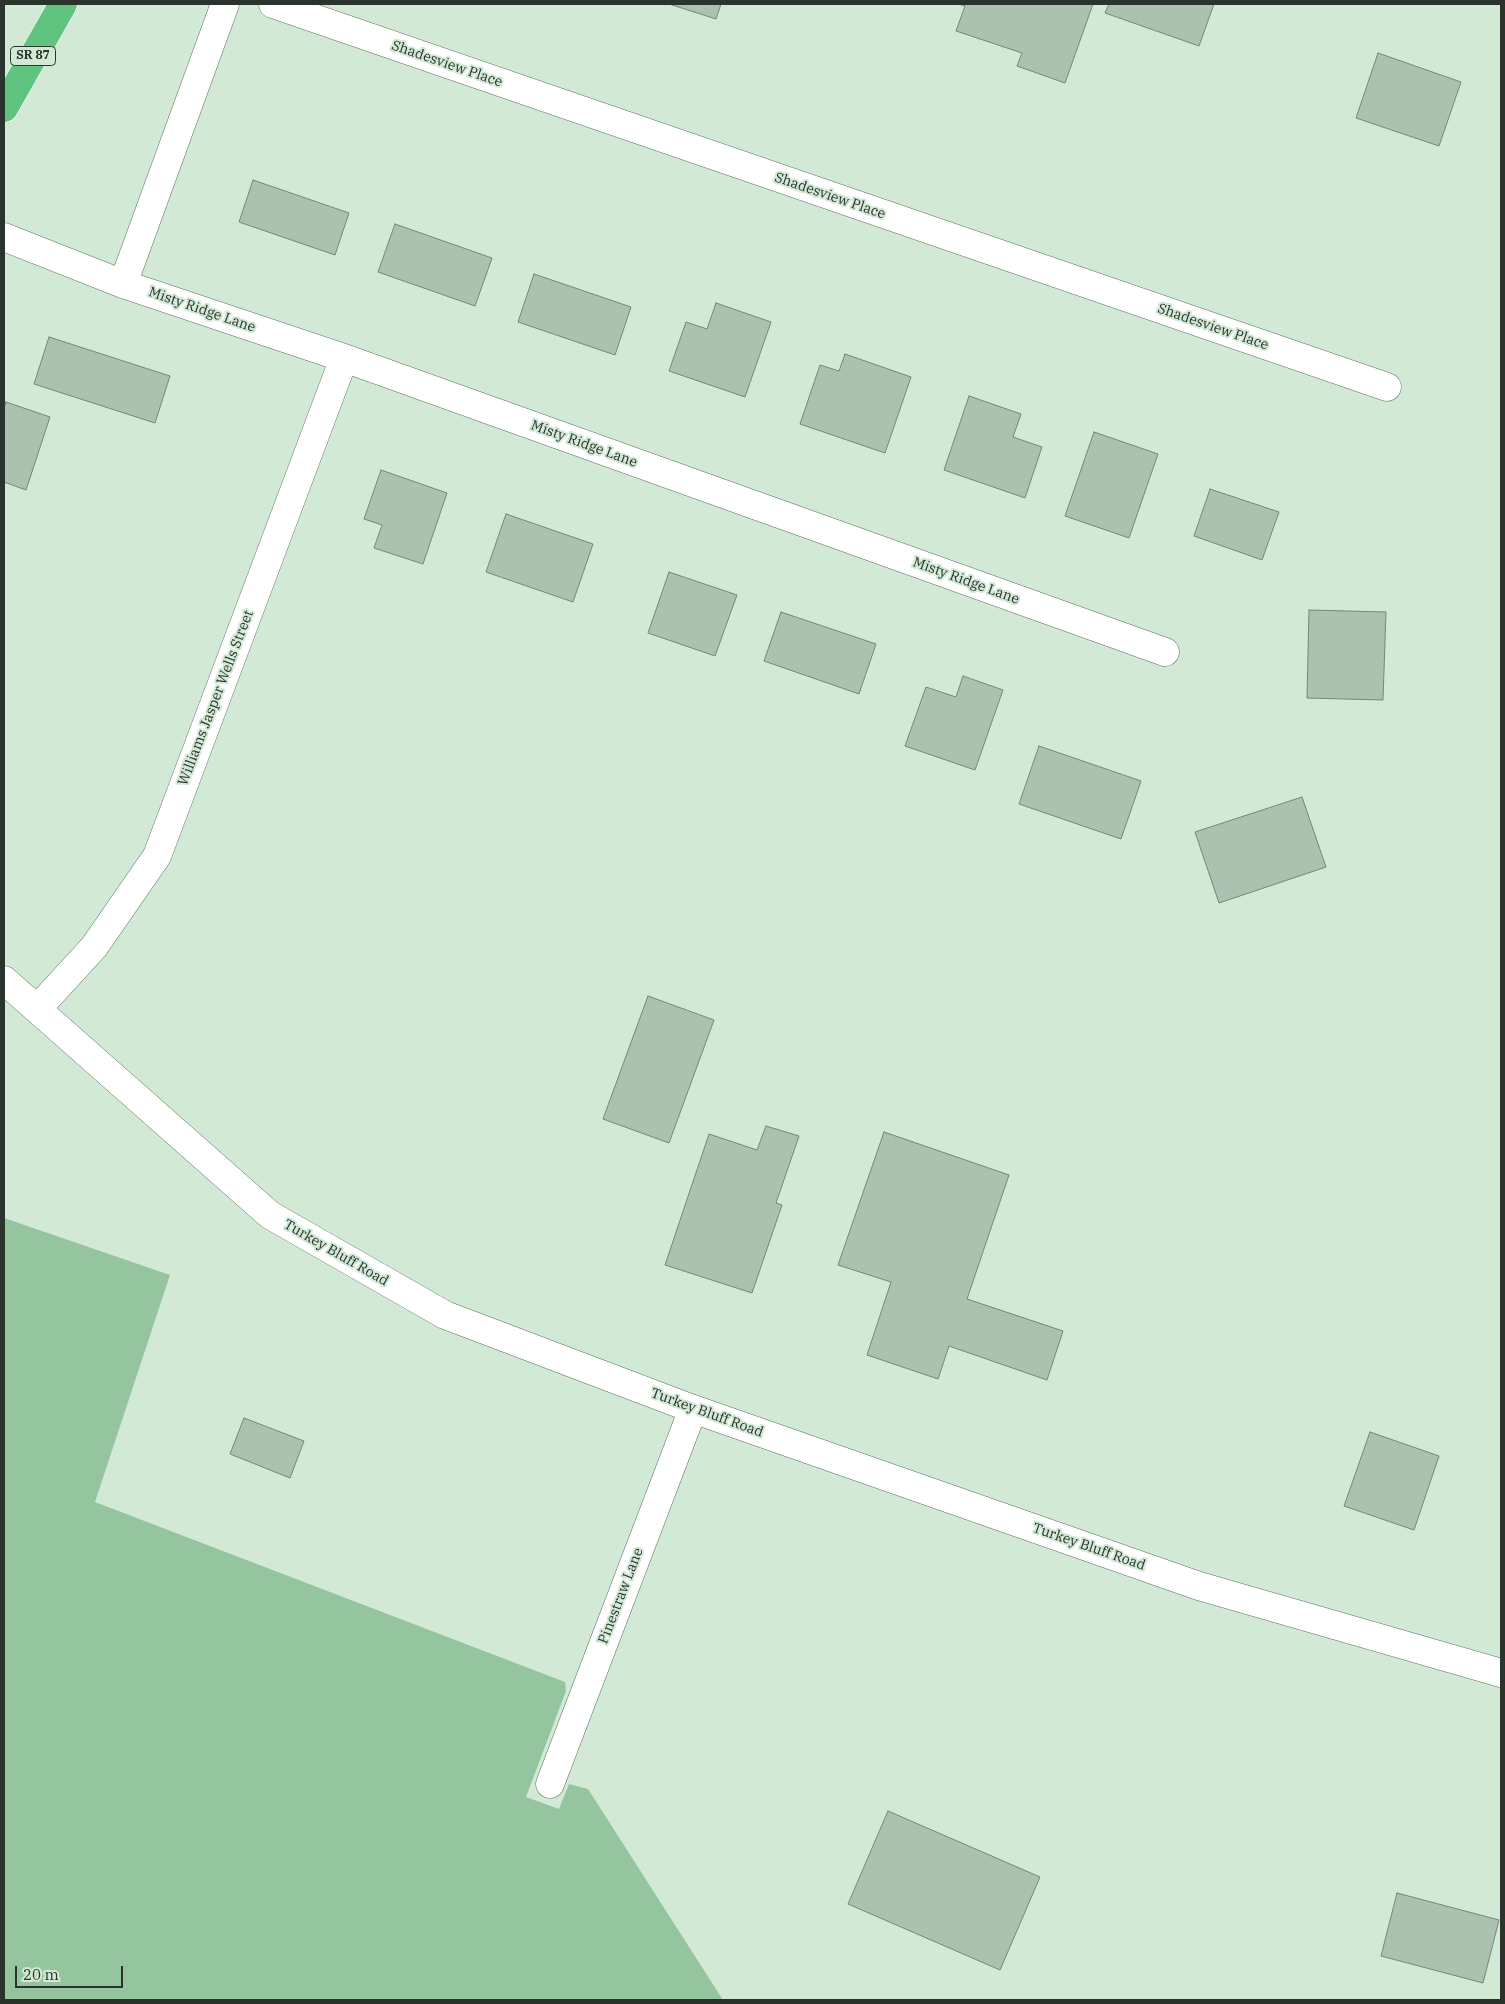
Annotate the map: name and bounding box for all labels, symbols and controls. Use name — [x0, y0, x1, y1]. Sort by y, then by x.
street label: Shadesview Place — [389, 37, 505, 91]
road number: SR 87 — [10, 46, 56, 66]
street label: Shadesview Place — [772, 169, 888, 223]
street label: Misty Ridge Lane — [146, 284, 258, 336]
street label: Shadesview Place — [1155, 300, 1271, 354]
street label: Misty Ridge Lane — [528, 417, 640, 471]
street label: Misty Ridge Lane — [910, 554, 1022, 608]
street label: Williams Jasper Wells Street — [175, 608, 257, 788]
street label: Turkey Bluff Road — [281, 1216, 391, 1290]
street label: Turkey Bluff Road — [649, 1385, 765, 1441]
street label: Turkey Bluff Road — [1030, 1520, 1148, 1574]
street label: Pinestraw Lane — [595, 1546, 647, 1646]
scale bar — [18, 1956, 125, 1988]
text: 20 m — [23, 1965, 59, 1984]

